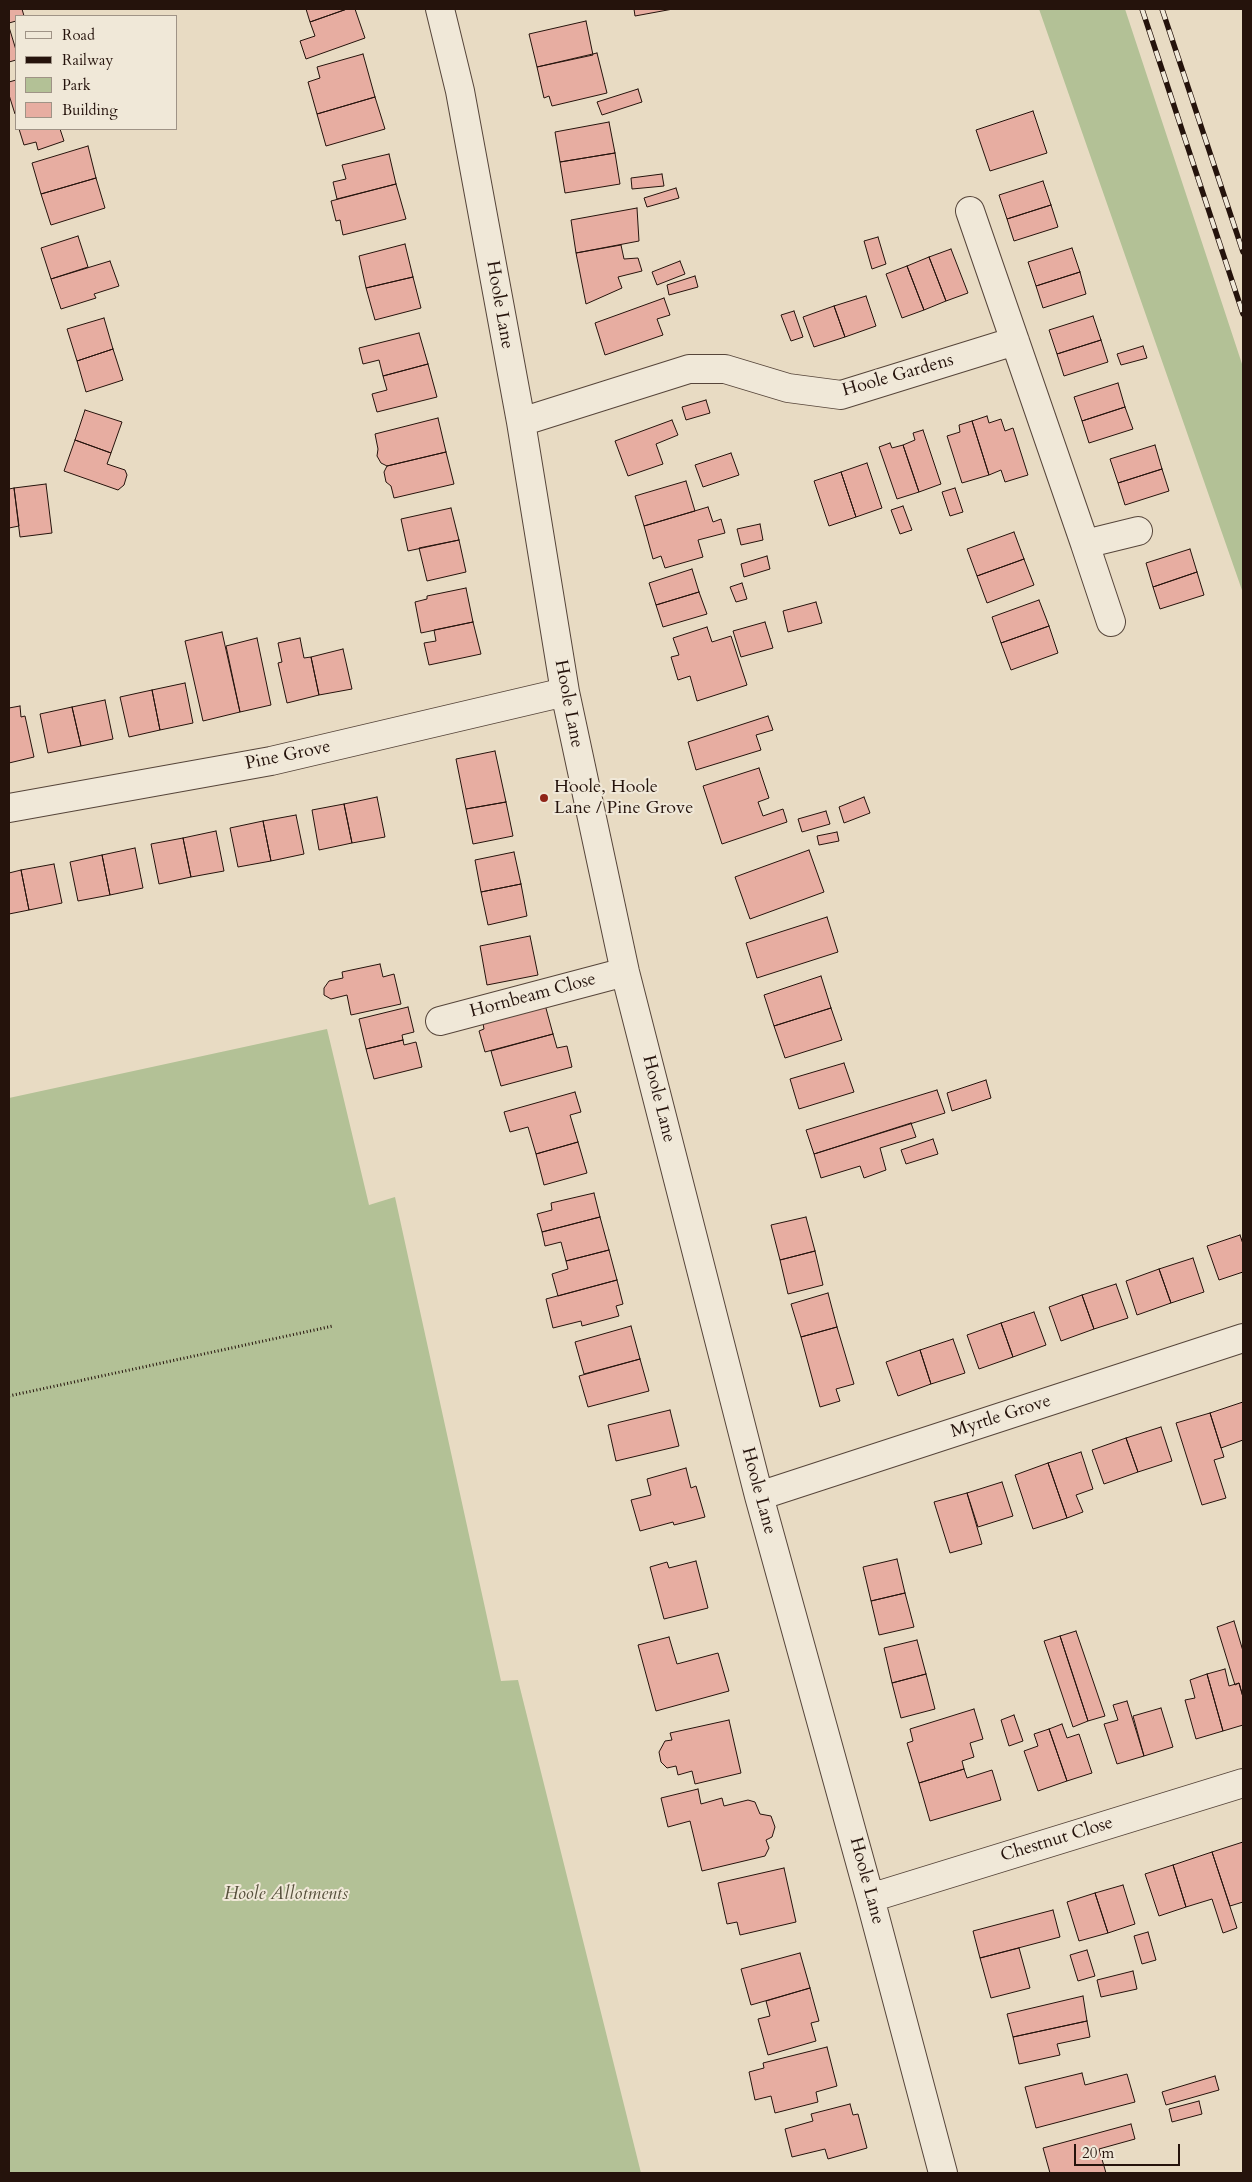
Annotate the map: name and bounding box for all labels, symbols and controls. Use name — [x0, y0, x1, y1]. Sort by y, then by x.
legend — [15, 15, 178, 130]
text: Road — [62, 25, 95, 45]
text: Railway — [62, 50, 113, 70]
text: Park — [62, 75, 91, 95]
text: Building — [62, 100, 118, 120]
street label: Hoole Lane — [481, 259, 517, 351]
street label: Hoole Gardens — [840, 350, 956, 402]
street label: Hoole Lane — [549, 658, 587, 750]
street label: Pine Grove — [243, 736, 333, 776]
place label: Hoole, Hoole Lane / Pine Grove — [554, 777, 693, 820]
marker: Hoole, Hoole Lane / Pine Grove — [538, 792, 550, 804]
street label: Hornbeam Close — [468, 969, 598, 1023]
street label: Hoole Lane — [637, 1053, 679, 1145]
street label: Myrtle Grove — [948, 1391, 1054, 1443]
street label: Hoole Lane — [736, 1445, 780, 1537]
street label: Chestnut Close — [998, 1813, 1116, 1867]
street label: Hoole Lane — [844, 1835, 888, 1927]
park label: Hoole Allotments — [224, 1884, 348, 1906]
scale bar — [1077, 2134, 1183, 2166]
text: 20 m — [1082, 2143, 1114, 2163]

